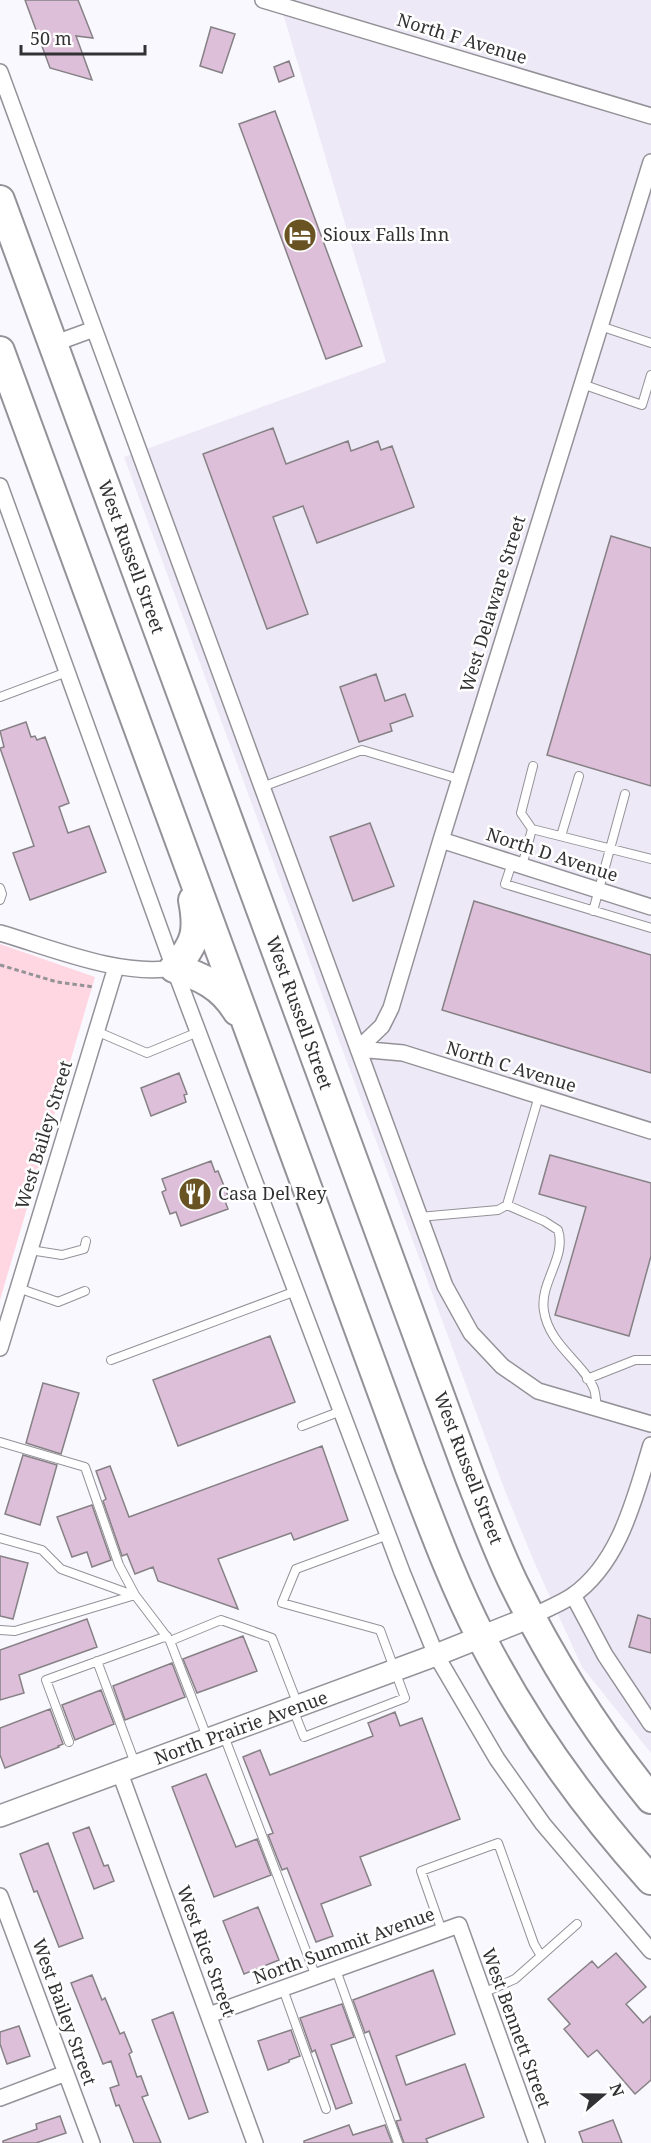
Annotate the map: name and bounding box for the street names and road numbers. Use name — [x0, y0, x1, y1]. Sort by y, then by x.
street label: North F Avenue — [394, 7, 530, 69]
street label: West Russell Street — [93, 477, 171, 637]
street label: West Delaware Street — [454, 512, 530, 695]
street label: North D Avenue — [483, 821, 621, 887]
street label: West Russell Street — [261, 933, 339, 1093]
street label: North C Avenue — [443, 1035, 579, 1097]
street label: West Bailey Street — [9, 1057, 77, 1212]
street label: West Russell Street — [429, 1388, 509, 1547]
street label: North Prairie Avenue — [151, 1685, 331, 1770]
street label: West Rice Street — [172, 1882, 242, 2019]
street label: North Summit Avenue — [250, 1901, 438, 1989]
street label: West Bailey Street — [27, 1935, 103, 2088]
street label: West Bennett Street — [477, 1944, 557, 2111]

